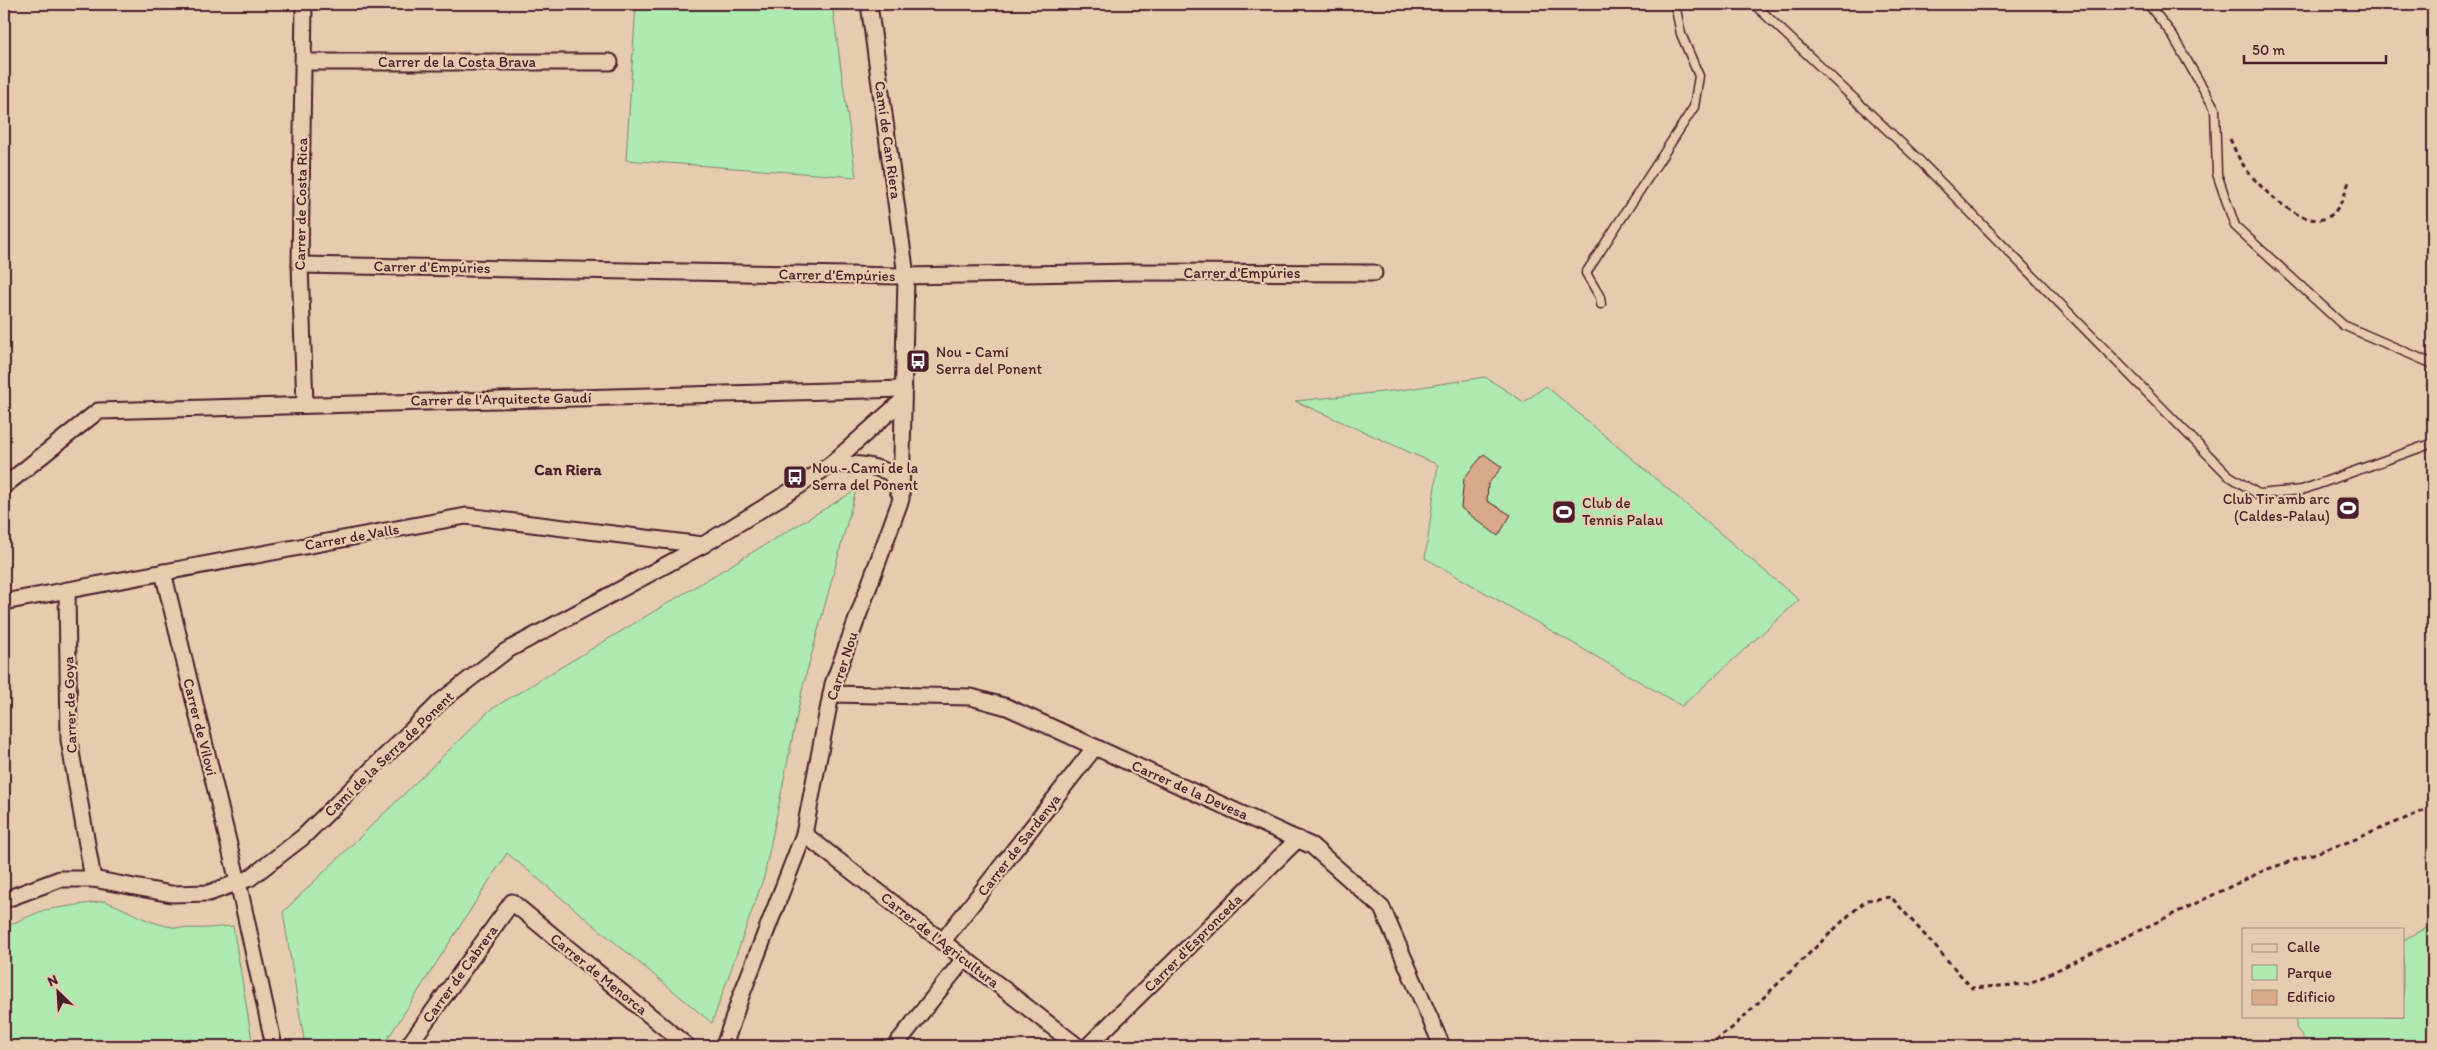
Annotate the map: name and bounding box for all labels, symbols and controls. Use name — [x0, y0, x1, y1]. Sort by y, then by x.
scale bar — [2244, 32, 2387, 64]
text: 50 m — [2252, 41, 2285, 59]
street label: Carrer de la Costa Brava — [378, 53, 537, 71]
street label: Camí de Can Riera — [871, 80, 905, 200]
street label: Carrer de Costa Rica — [291, 137, 311, 271]
street label: Carrer d'Empúries — [373, 257, 491, 277]
street label: Carrer d'Empúries — [1184, 264, 1301, 282]
street label: Carrer d'Empúries — [778, 265, 896, 285]
place label: Nou - Camí Serra del Ponent — [936, 343, 1042, 378]
bus stop icon: Nou - Camí Serra del Ponent — [905, 348, 931, 374]
street label: Carrer de l'Arquitecte Gaudí — [410, 388, 592, 410]
place label: Nou - Camí de la Serra del Ponent — [812, 459, 919, 494]
district label: Can Riera — [534, 460, 602, 479]
bus stop icon: Nou - Camí de la Serra del Ponent — [782, 464, 808, 490]
place label: Club Tir amb arc (Caldes-Palau) — [2223, 490, 2330, 525]
place label: Club de Tennis Palau — [1582, 494, 1663, 529]
sports icon: Club Tir amb arc (Caldes-Palau) — [2335, 495, 2361, 521]
sports icon: Club de Tennis Palau — [1551, 499, 1577, 525]
street label: Carrer de Valls — [303, 520, 401, 554]
street label: Carrer Nou — [822, 629, 862, 703]
street label: Carrer de Goya — [59, 656, 81, 754]
street label: Carrer de Viloví — [179, 676, 221, 778]
street label: Camí de la Serra de Ponent — [321, 687, 458, 821]
street label: Carrer de la Devesa — [1129, 756, 1251, 824]
street label: Carrer de Sardenya — [973, 790, 1065, 900]
street label: Carrer de l'Agricultura — [877, 888, 1003, 992]
street label: Carrer d'Espronceda — [1140, 890, 1246, 996]
street label: Carrer de Cabrera — [418, 921, 502, 1026]
legend — [2242, 928, 2404, 1018]
street label: Carrer de Menorca — [547, 929, 651, 1019]
text: Calle — [2287, 938, 2320, 956]
text: Parque — [2287, 964, 2332, 982]
north arrow — [32, 968, 82, 1018]
text: N — [45, 971, 61, 990]
text: Edificio — [2287, 988, 2335, 1006]

